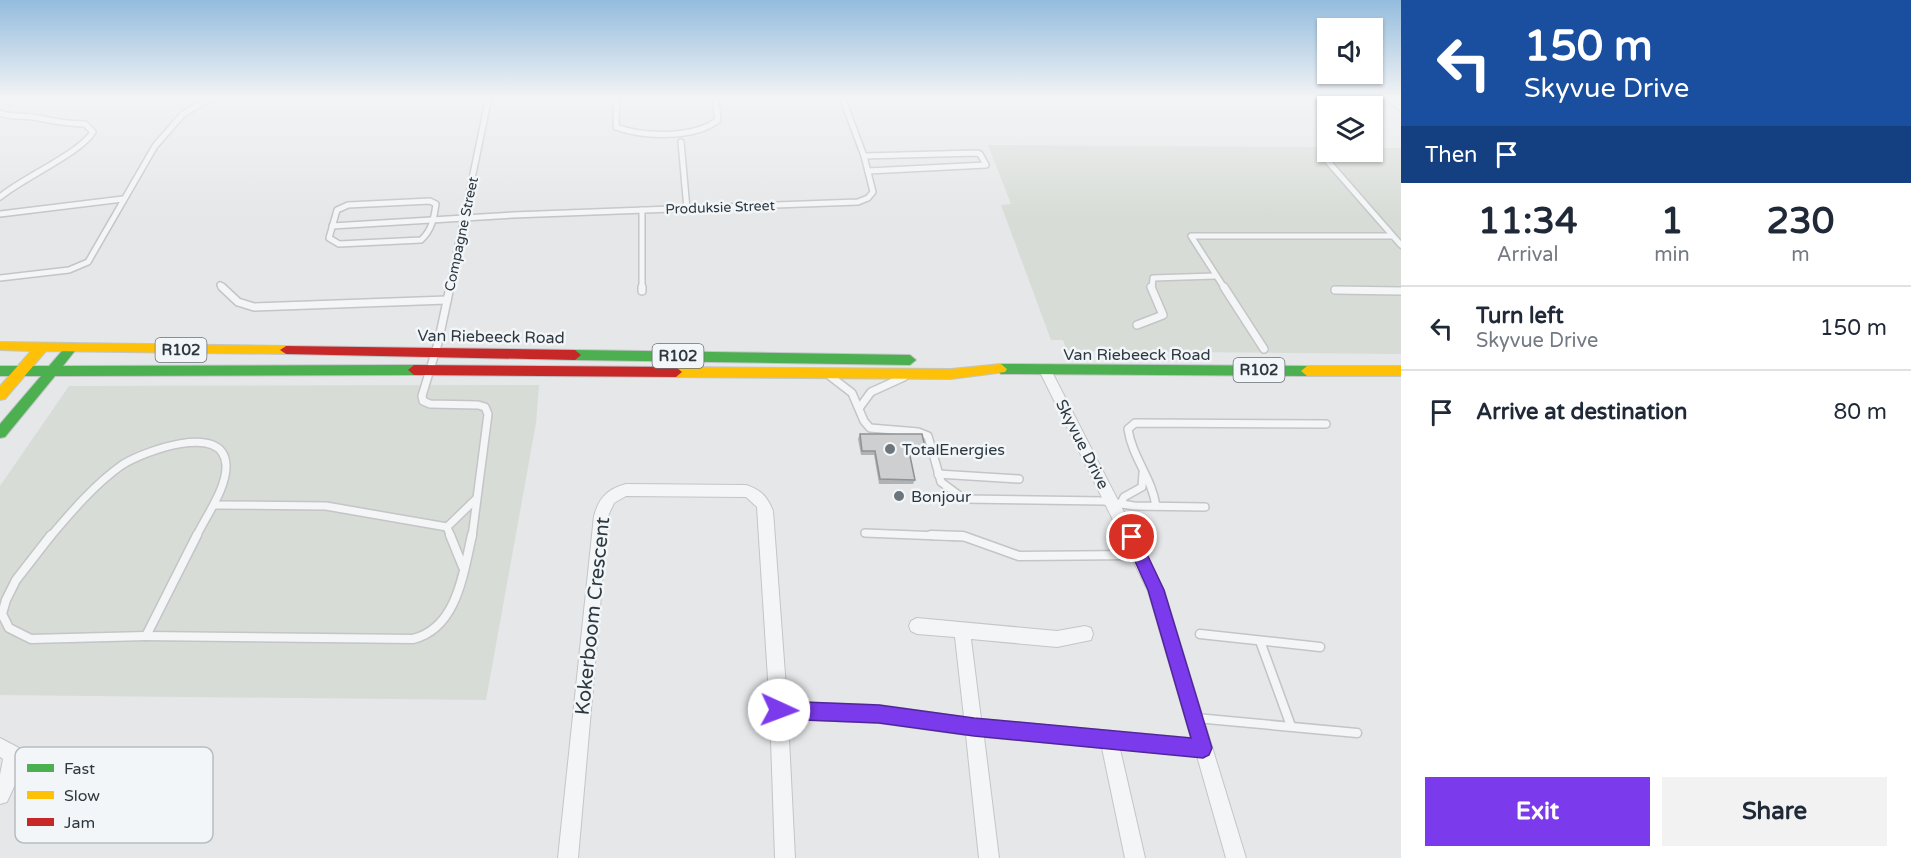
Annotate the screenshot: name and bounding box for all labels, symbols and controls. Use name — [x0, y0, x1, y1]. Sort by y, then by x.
map controls — [1317, 18, 1383, 162]
button: sound — [1317, 18, 1383, 84]
text: 150 m — [1524, 21, 1653, 72]
icon: left — [1425, 24, 1503, 102]
text: Skyvue Drive — [1524, 72, 1689, 105]
button: layers — [1317, 96, 1383, 162]
icon: arrive — [1490, 138, 1523, 171]
text: Then — [1425, 142, 1478, 168]
street label: Compagne Street — [441, 175, 482, 293]
street label: Produksie Street — [665, 197, 776, 218]
text: 11:34 — [1478, 200, 1578, 243]
text: 1 — [1661, 200, 1683, 243]
text: 230 — [1766, 200, 1834, 243]
text: Arrival — [1497, 243, 1559, 267]
text: min — [1654, 243, 1690, 267]
text: m — [1791, 243, 1810, 267]
text: Turn left — [1476, 303, 1564, 329]
icon: left — [1425, 312, 1458, 345]
text: 150 m — [1820, 315, 1887, 341]
street label: Van Riebeeck Road — [417, 326, 565, 348]
text: Skyvue Drive — [1476, 329, 1598, 353]
road number: R102 — [156, 338, 207, 362]
road number: R102 — [652, 344, 704, 368]
street label: Van Riebeeck Road — [1063, 345, 1211, 365]
road number: R102 — [1234, 358, 1284, 382]
street label: Skyvue Drive — [1051, 396, 1113, 493]
icon: arrive — [1425, 396, 1458, 429]
text: Arrive at destination — [1476, 399, 1687, 425]
text: 80 m — [1833, 399, 1887, 425]
place label: TotalEnergies — [902, 440, 1005, 460]
marker: TotalEnergies — [883, 442, 897, 456]
place label: Bonjour — [911, 487, 972, 507]
marker: Bonjour — [892, 489, 906, 503]
pin — [1106, 511, 1157, 562]
street label: Kokerboom Crescent — [571, 515, 615, 716]
icon: arrive — [1115, 520, 1148, 553]
position arrow — [747, 678, 811, 742]
legend — [15, 747, 213, 843]
text: Fast — [64, 759, 95, 779]
button: Exit — [1425, 777, 1650, 846]
button: Share — [1662, 777, 1887, 846]
text: Slow — [64, 786, 100, 806]
text: Jam — [64, 813, 95, 833]

